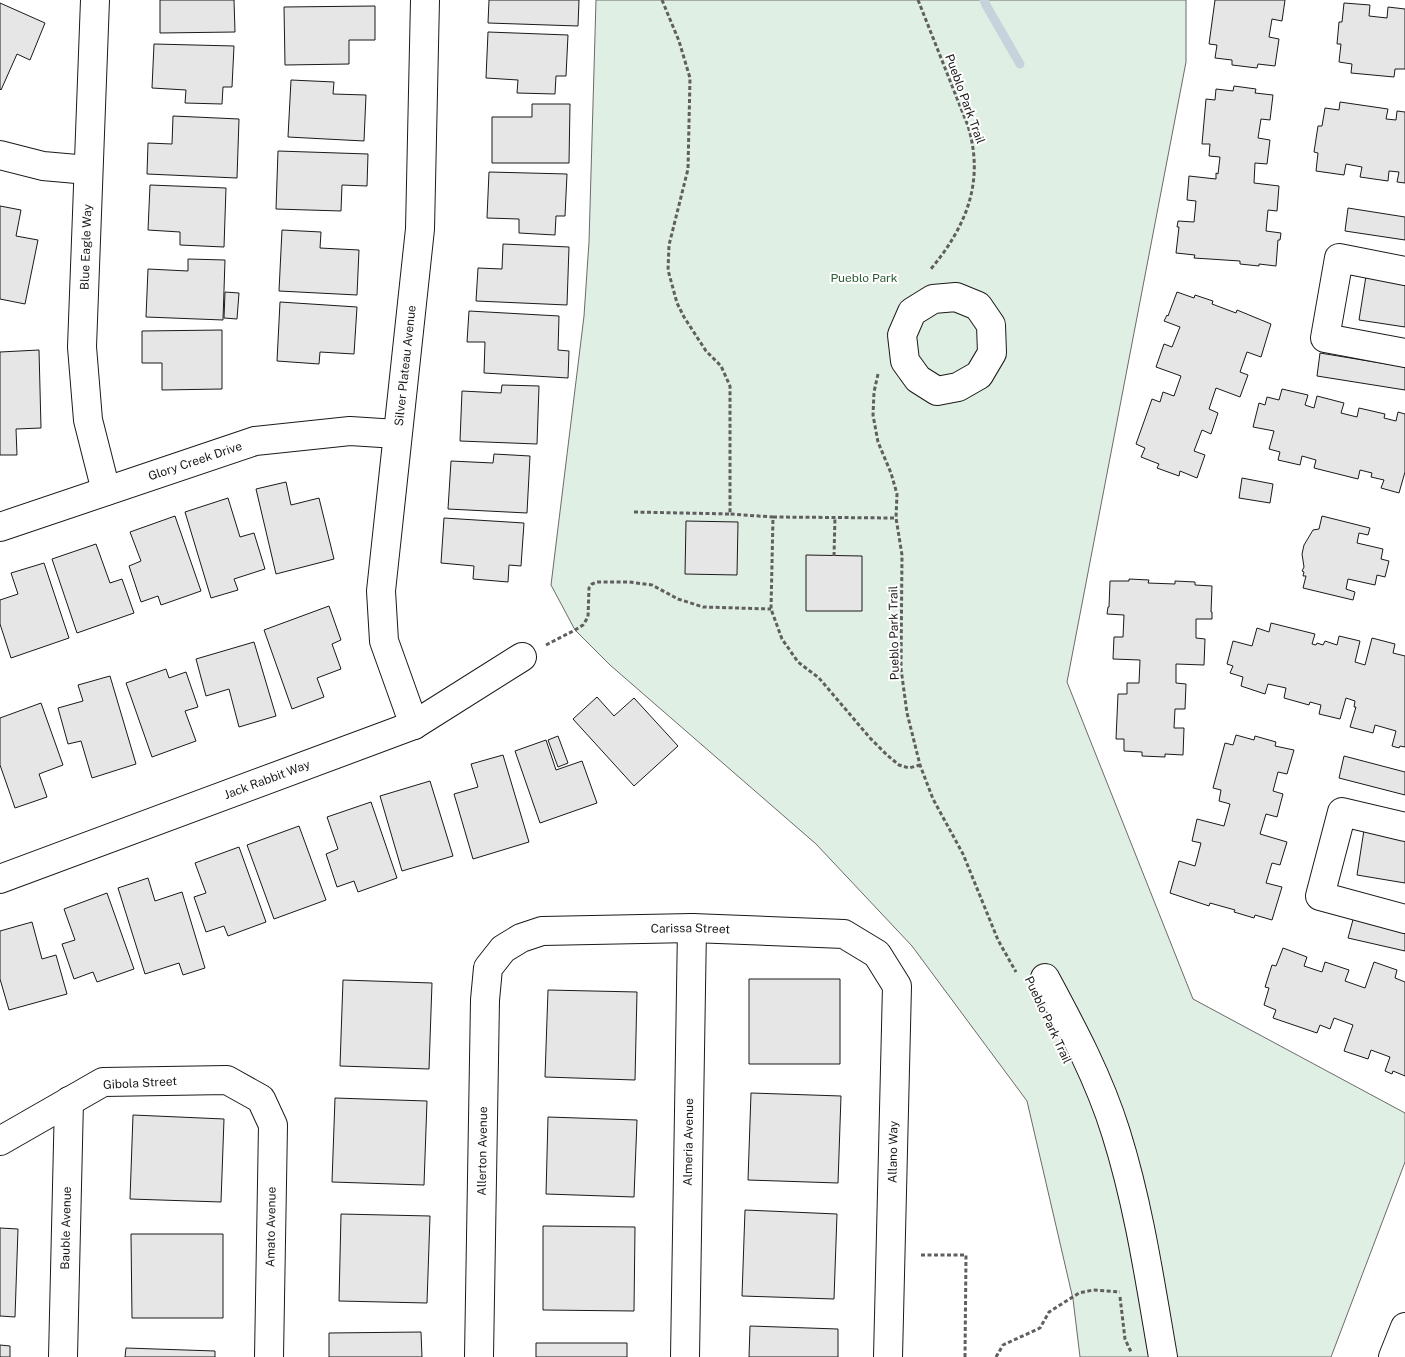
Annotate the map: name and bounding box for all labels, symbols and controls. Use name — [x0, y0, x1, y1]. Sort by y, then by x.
street label: Pueblo Park Trail — [942, 52, 988, 146]
street label: Blue Eagle Way — [78, 203, 95, 290]
park label: Pueblo Park — [830, 271, 898, 285]
street label: Silver Plateau Avenue — [392, 304, 419, 427]
street label: Glory Creek Drive — [147, 439, 244, 483]
street label: Pueblo Park Trail — [886, 585, 902, 680]
street label: Jack Rabbit Way — [222, 757, 313, 802]
street label: Carissa Street — [651, 921, 731, 937]
street label: Pueblo Park Trail — [1022, 974, 1074, 1066]
street label: Gibola Street — [103, 1074, 178, 1092]
street label: Almeria Avenue — [681, 1098, 696, 1186]
street label: Allerton Avenue — [475, 1106, 490, 1196]
street label: Allano Way — [885, 1120, 901, 1183]
street label: Bauble Avenue — [58, 1186, 74, 1270]
street label: Amato Avenue — [263, 1186, 279, 1267]

